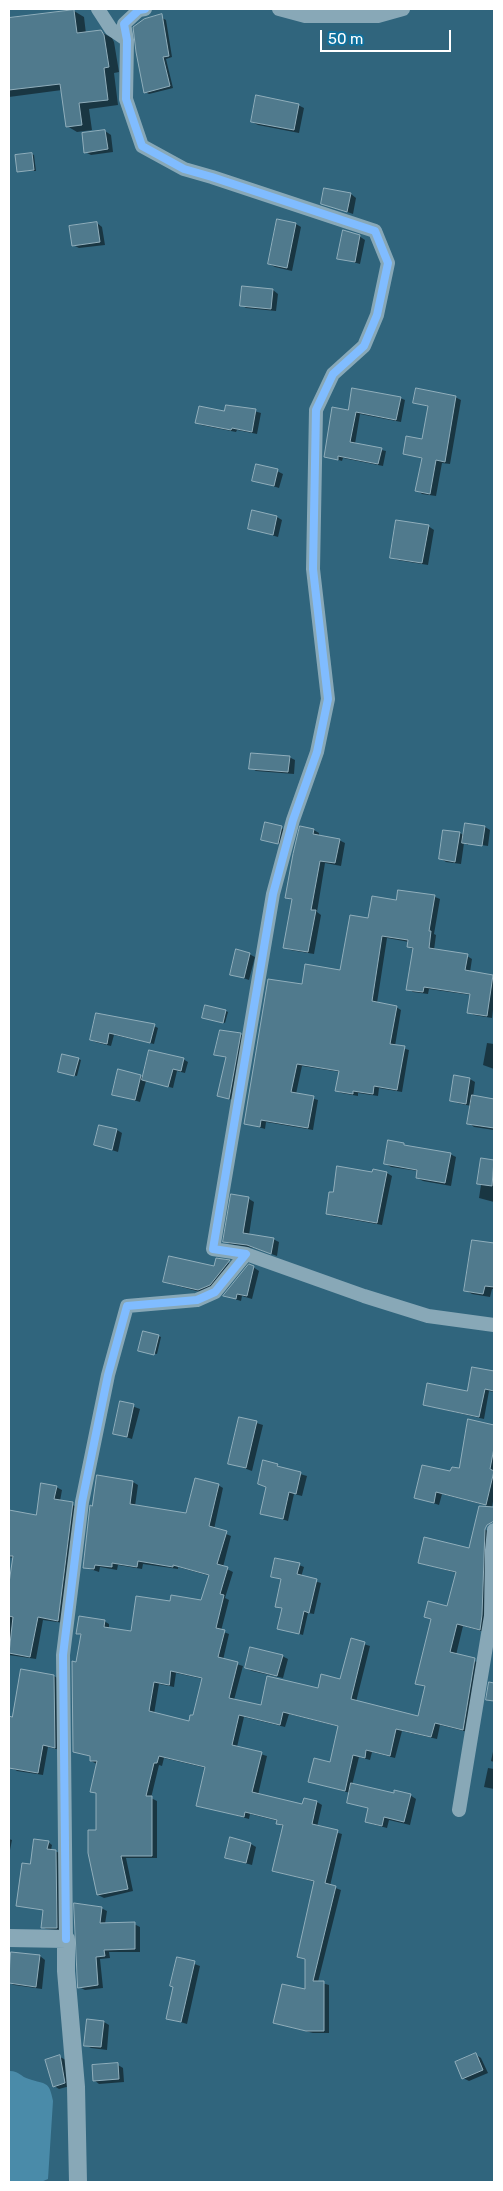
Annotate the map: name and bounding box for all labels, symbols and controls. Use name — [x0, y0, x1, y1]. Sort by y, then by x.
scale bar — [323, 20, 454, 52]
text: 50 m — [328, 30, 363, 48]

